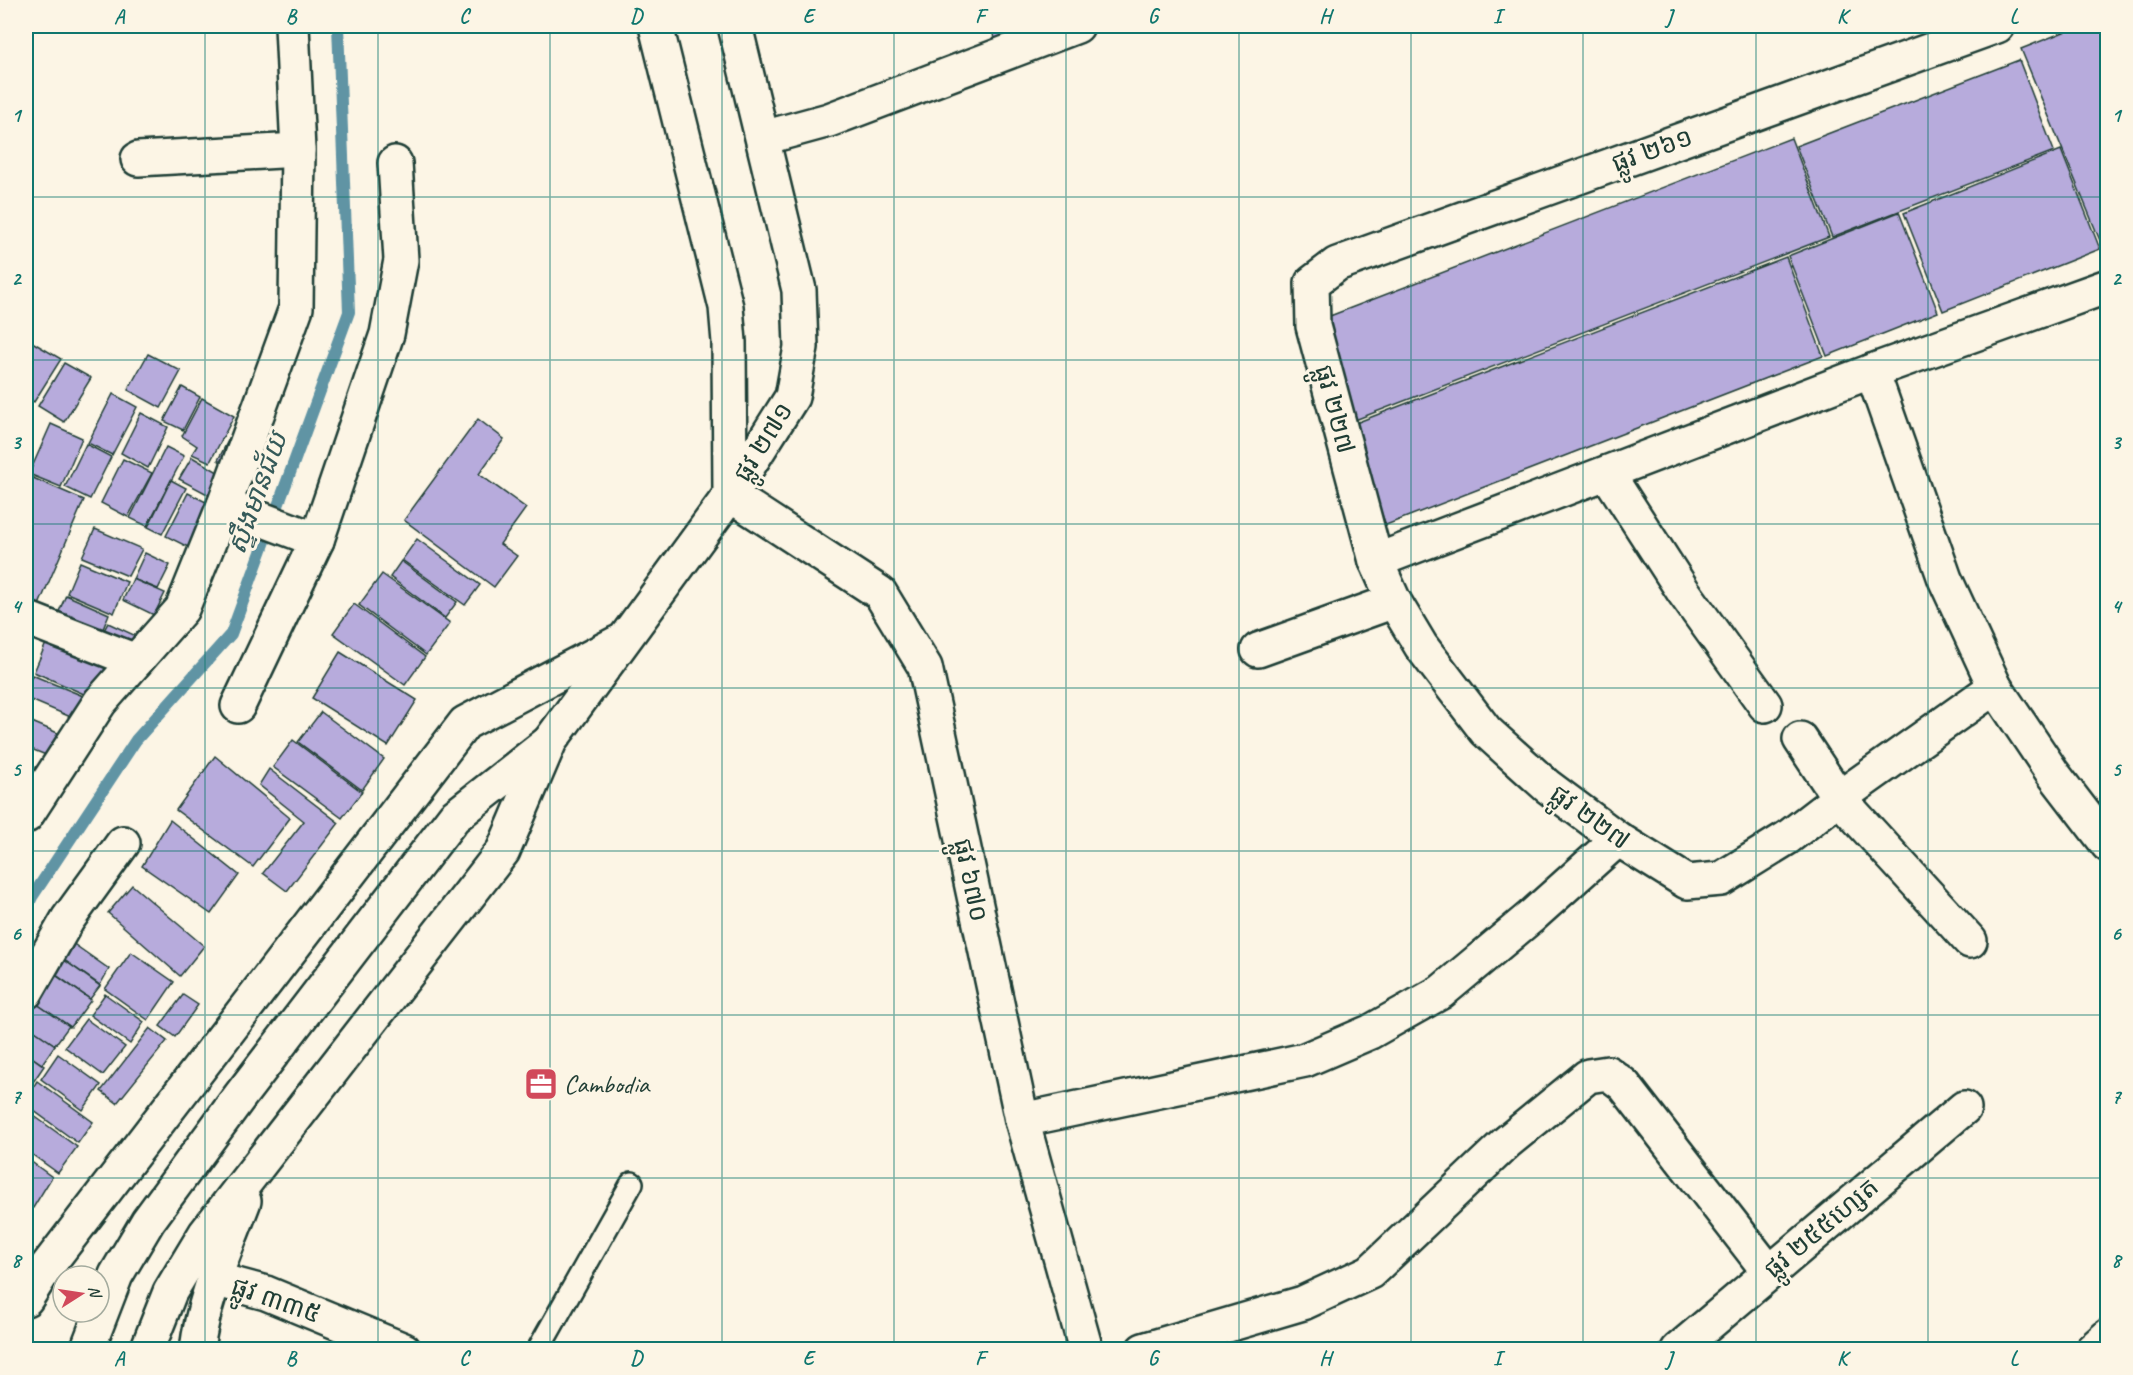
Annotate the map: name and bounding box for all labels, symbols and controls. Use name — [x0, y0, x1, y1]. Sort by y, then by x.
text: A — [114, 4, 126, 29]
text: B — [286, 4, 298, 29]
text: C — [459, 4, 471, 29]
text: D — [630, 4, 644, 29]
text: E — [803, 4, 817, 29]
text: F — [975, 4, 989, 29]
text: G — [1148, 4, 1161, 29]
text: H — [1319, 4, 1334, 29]
text: I — [1493, 4, 1506, 29]
text: J — [1664, 4, 1676, 29]
text: K — [1837, 4, 1851, 29]
text: L — [2010, 4, 2020, 29]
text: 1 — [12, 103, 23, 128]
text: 1 — [2112, 103, 2123, 128]
street label: ផ្លូវ ២៦១ — [1607, 120, 1699, 186]
text: 2 — [12, 266, 23, 291]
text: 2 — [2112, 266, 2123, 291]
street label: ផ្លូវ ២២៧ — [1301, 361, 1363, 459]
street label: ផ្លូវ ២៧១ — [726, 396, 806, 491]
water label: ស្ទឹងមានជ័យ — [219, 425, 295, 559]
text: 3 — [12, 430, 23, 455]
text: 3 — [2112, 430, 2123, 455]
text: 4 — [12, 594, 24, 619]
text: 4 — [2112, 594, 2124, 619]
text: 5 — [12, 757, 23, 782]
text: 5 — [2112, 757, 2123, 782]
street label: ផ្លូវ ២២៧ — [1540, 777, 1636, 862]
street label: ផ្លូវ ៦៧០ — [940, 835, 996, 926]
text: 6 — [11, 921, 22, 946]
text: 6 — [2111, 921, 2122, 946]
office icon: Cambodia — [523, 1066, 559, 1102]
place label: Cambodia — [564, 1068, 651, 1101]
text: 7 — [12, 1084, 23, 1109]
text: 7 — [2112, 1084, 2123, 1109]
street label: ផ្លូវ ២៥៥ហ្សេត — [1757, 1170, 1889, 1291]
text: 8 — [12, 1248, 24, 1273]
text: 8 — [2112, 1248, 2124, 1273]
north arrow — [51, 1264, 111, 1324]
street label: ផ្លូវ ៣៣៥ — [225, 1269, 325, 1337]
text: N — [84, 1284, 106, 1301]
text: A — [114, 1346, 126, 1371]
text: B — [286, 1346, 298, 1371]
text: C — [459, 1346, 471, 1371]
text: D — [630, 1346, 644, 1371]
text: E — [803, 1346, 817, 1371]
text: F — [975, 1346, 989, 1371]
text: G — [1148, 1346, 1161, 1371]
text: H — [1319, 1346, 1334, 1371]
text: I — [1493, 1346, 1506, 1371]
text: J — [1664, 1346, 1676, 1371]
text: K — [1837, 1346, 1851, 1371]
text: L — [2010, 1346, 2020, 1371]

